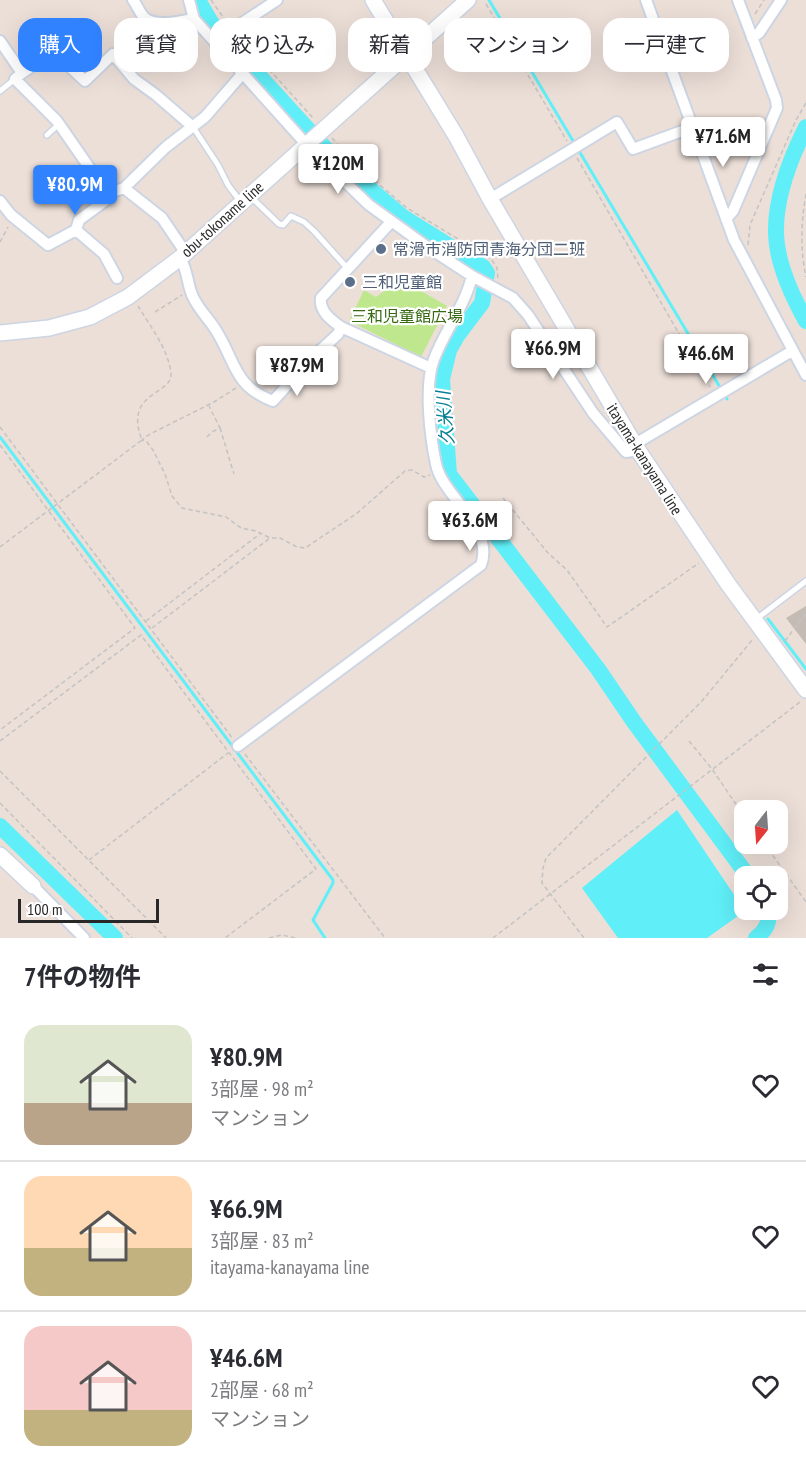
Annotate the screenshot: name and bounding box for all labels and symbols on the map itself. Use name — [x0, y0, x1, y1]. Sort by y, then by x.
pin: ¥71.6M — [674, 117, 772, 168]
pin: ¥120M — [296, 144, 380, 195]
pin: ¥80.9M — [26, 165, 124, 216]
street label: obu-tokoname line — [177, 177, 267, 261]
place label: 常滑市消防団青海分団二班 — [393, 239, 585, 259]
marker: 常滑市消防団青海分団二班 — [374, 242, 388, 256]
place label: 三和児童館 — [362, 272, 442, 292]
marker: 三和児童館 — [343, 275, 357, 289]
park label: 三和児童館広場 — [351, 306, 463, 326]
pin: ¥66.9M — [504, 329, 602, 380]
pin: ¥46.6M — [657, 334, 755, 385]
pin: ¥87.9M — [248, 346, 346, 397]
water label: 久米川 — [431, 388, 459, 446]
street label: itayama-kanayama line — [603, 400, 687, 518]
pin: ¥63.6M — [421, 501, 519, 552]
north arrow — [734, 800, 788, 854]
scale bar — [18, 896, 159, 924]

